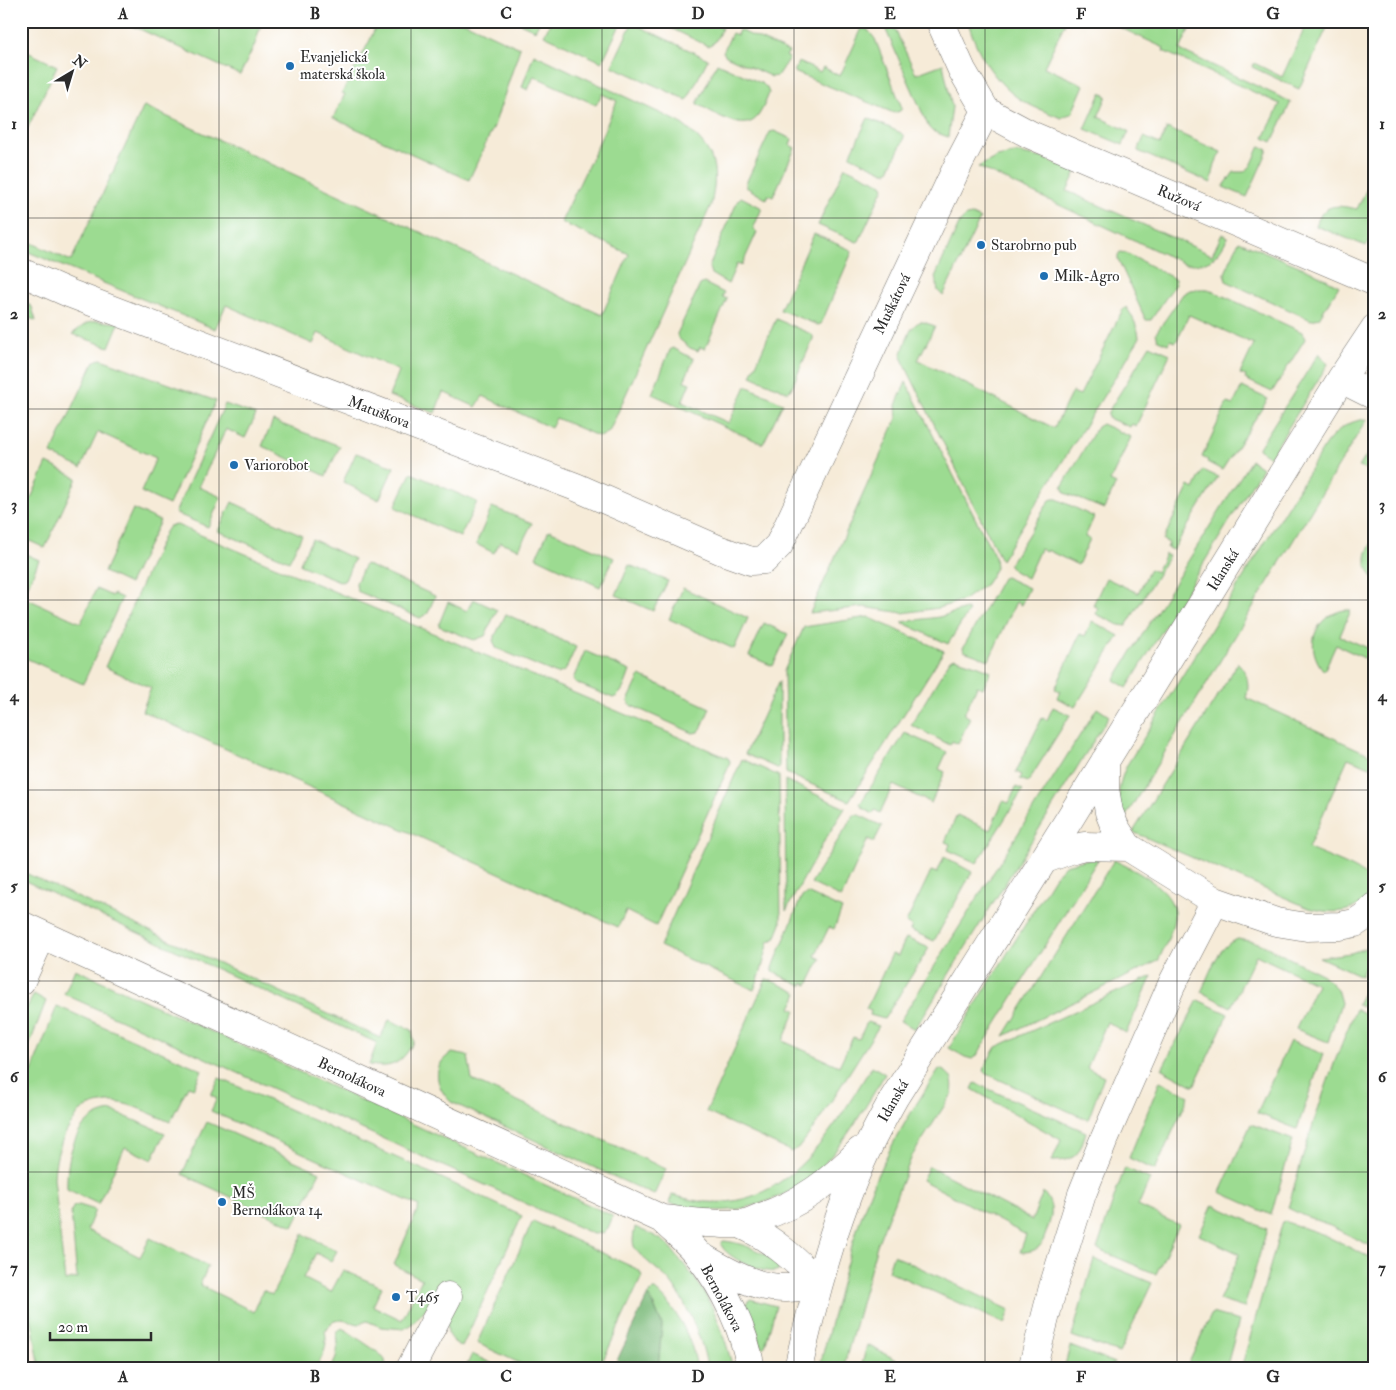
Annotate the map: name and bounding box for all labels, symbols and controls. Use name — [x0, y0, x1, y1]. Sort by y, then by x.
text: A — [117, 4, 129, 24]
text: B — [310, 4, 320, 24]
text: C — [500, 4, 512, 24]
text: D — [691, 4, 705, 24]
text: E — [884, 4, 896, 24]
text: F — [1076, 4, 1086, 24]
text: G — [1266, 4, 1280, 24]
north arrow — [48, 48, 98, 98]
place label: Evanjelická materská škola — [300, 48, 386, 84]
text: N — [69, 51, 90, 73]
marker: Evanjelická materská škola — [284, 60, 296, 72]
text: 1 — [11, 114, 17, 134]
text: 1 — [1379, 114, 1385, 134]
street label: Ružová — [1154, 181, 1204, 216]
place label: Starobrno pub — [991, 236, 1077, 256]
marker: Starobrno pub — [975, 239, 987, 251]
place label: Milk-Agro — [1054, 267, 1120, 286]
street label: Muškátová — [870, 270, 916, 338]
marker: Milk-Agro — [1038, 270, 1050, 282]
text: 2 — [10, 304, 18, 324]
text: 2 — [1378, 304, 1386, 324]
street label: Matuškova — [345, 392, 413, 433]
place label: Variorobot — [244, 456, 309, 475]
marker: Variorobot — [228, 459, 240, 471]
text: 3 — [11, 495, 17, 515]
text: 3 — [1379, 495, 1385, 515]
street label: Idanská — [1203, 545, 1244, 595]
text: 4 — [9, 686, 20, 706]
text: 4 — [1377, 686, 1388, 706]
text: 5 — [10, 876, 18, 896]
text: 5 — [1378, 876, 1386, 896]
street label: Bernolákova — [315, 1053, 390, 1102]
text: 6 — [10, 1067, 20, 1087]
text: 6 — [1378, 1067, 1388, 1087]
street label: Idanská — [874, 1076, 913, 1126]
place label: MŠ Bernolákova 14 — [232, 1182, 323, 1220]
marker: MŠ Bernolákova 14 — [216, 1196, 228, 1208]
text: 7 — [10, 1258, 18, 1278]
text: 7 — [1378, 1258, 1386, 1278]
street label: Bernolákova — [696, 1261, 747, 1336]
place label: T465 — [406, 1288, 440, 1307]
marker: T465 — [390, 1291, 402, 1303]
scale bar — [50, 1310, 151, 1342]
text: 20 m — [58, 1318, 88, 1337]
text: A — [117, 1367, 129, 1387]
text: B — [310, 1367, 320, 1387]
text: C — [500, 1367, 512, 1387]
text: D — [691, 1367, 705, 1387]
text: E — [884, 1367, 896, 1387]
text: F — [1076, 1367, 1086, 1387]
text: G — [1266, 1367, 1280, 1387]

